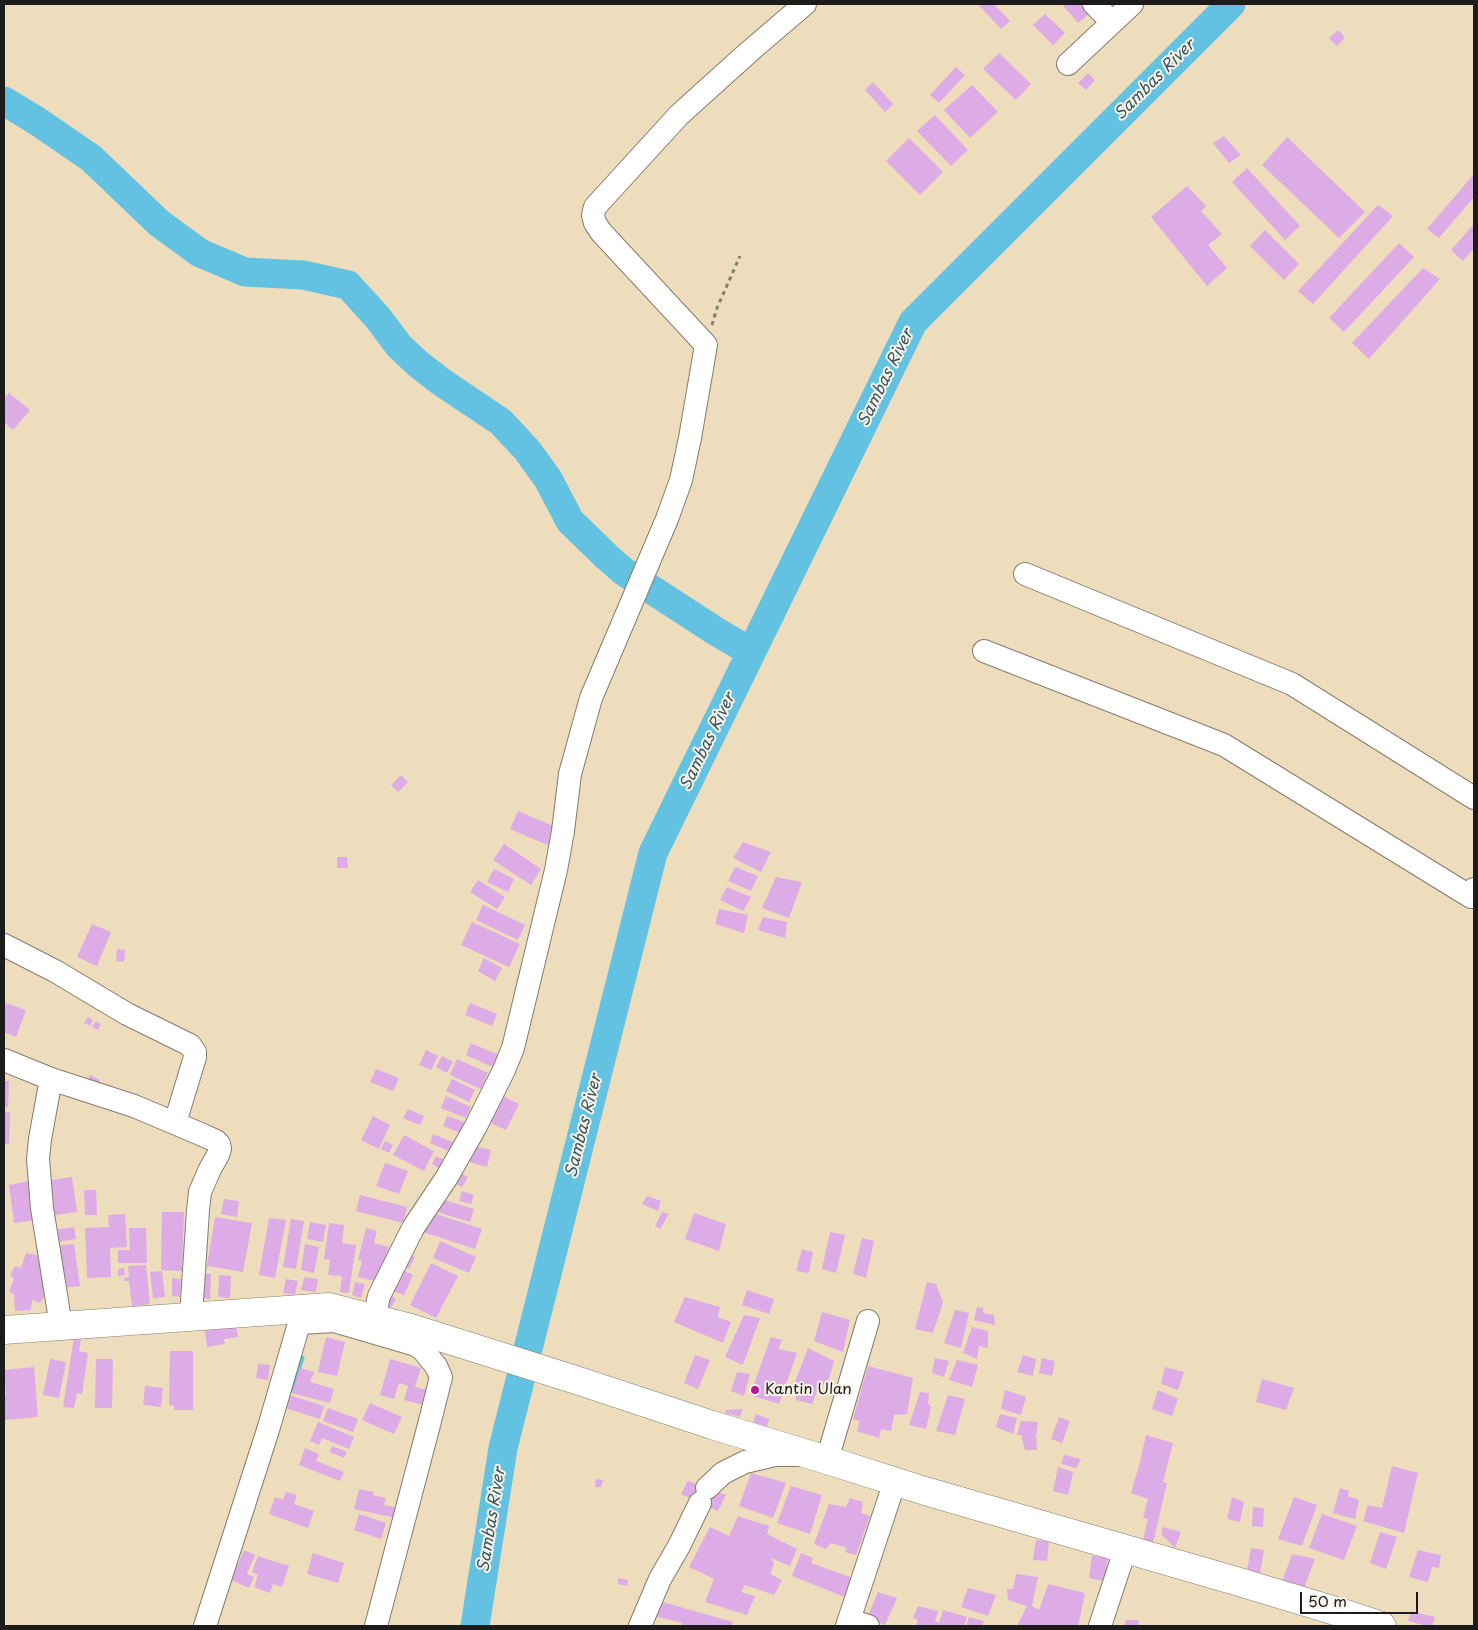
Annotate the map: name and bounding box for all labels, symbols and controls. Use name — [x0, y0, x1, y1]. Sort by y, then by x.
water label: Sambas River — [1111, 36, 1199, 124]
water label: Sambas River — [854, 326, 918, 430]
water label: Sambas River — [676, 690, 740, 794]
water label: Sambas River — [562, 1073, 606, 1179]
place label: Kantin Ulan — [765, 1381, 852, 1399]
marker: Kantin Ulan — [749, 1384, 761, 1396]
water label: Sambas River — [474, 1466, 510, 1574]
scale bar — [1303, 1582, 1420, 1614]
text: 50 m — [1308, 1589, 1347, 1612]

